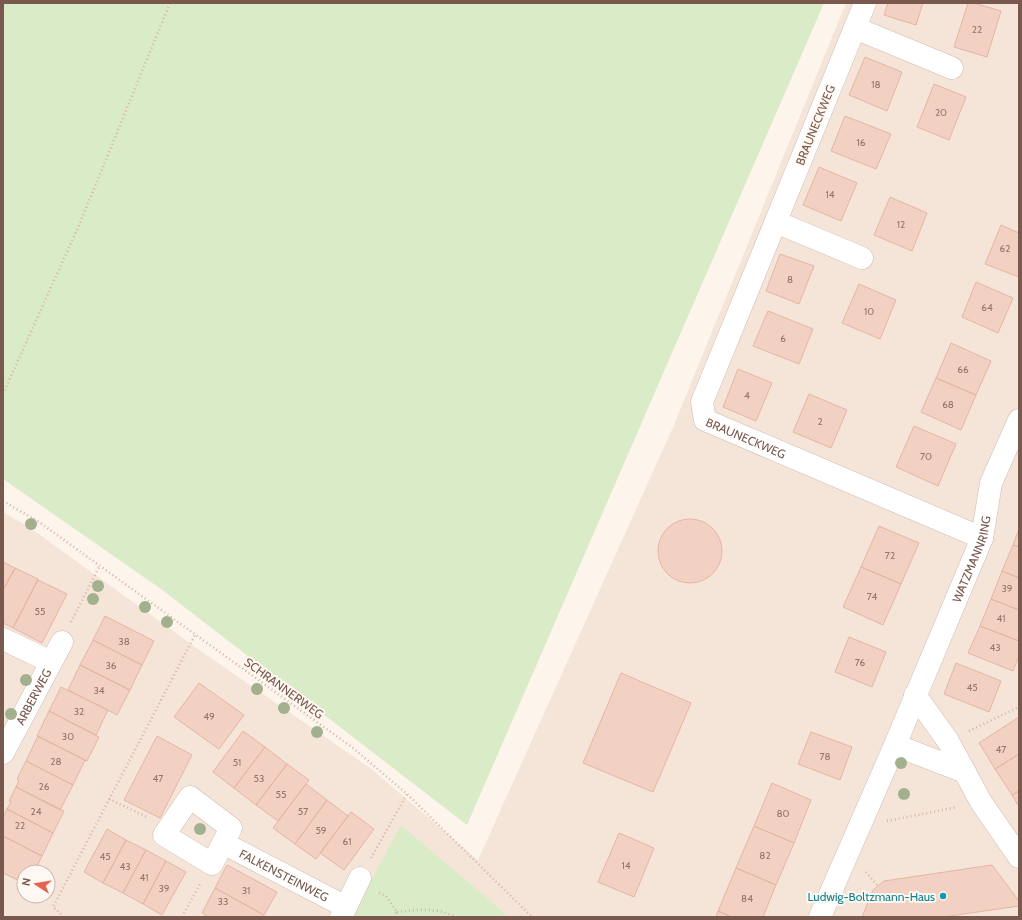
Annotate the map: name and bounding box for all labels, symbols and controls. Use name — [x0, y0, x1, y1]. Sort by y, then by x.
house number: 22 — [972, 23, 982, 36]
house number: 18 — [871, 78, 881, 91]
street label: BRAUNECKWEG — [792, 83, 838, 167]
house number: 20 — [935, 106, 947, 119]
house number: 16 — [857, 136, 866, 149]
house number: 14 — [825, 188, 835, 201]
house number: 12 — [897, 218, 905, 231]
house number: 62 — [1000, 242, 1010, 255]
house number: 8 — [787, 273, 793, 286]
house number: 64 — [981, 301, 993, 314]
house number: 10 — [864, 305, 874, 318]
house number: 6 — [780, 332, 786, 345]
house number: 66 — [957, 363, 969, 376]
house number: 4 — [744, 389, 750, 402]
house number: 68 — [942, 398, 954, 411]
street label: BRAUNECKWEG — [704, 414, 788, 461]
house number: 2 — [817, 415, 823, 428]
house number: 70 — [920, 450, 932, 463]
street label: WATZMANNRING — [948, 514, 993, 604]
house number: 72 — [885, 549, 895, 562]
house number: 39 — [1001, 582, 1013, 595]
house number: 74 — [867, 590, 877, 603]
house number: 55 — [35, 605, 45, 618]
house number: 41 — [996, 612, 1006, 625]
house number: 38 — [118, 635, 130, 648]
house number: 43 — [989, 641, 1001, 654]
street label: SCHRANNERWEG — [241, 654, 327, 722]
house number: 76 — [855, 656, 866, 669]
house number: 36 — [105, 659, 117, 672]
street label: ARBERWEG — [12, 666, 54, 727]
house number: 45 — [966, 681, 978, 694]
house number: 34 — [93, 684, 105, 697]
house number: 32 — [74, 705, 84, 718]
house number: 49 — [203, 710, 215, 723]
house number: 30 — [62, 730, 74, 743]
house number: 47 — [996, 743, 1006, 756]
house number: 78 — [819, 750, 831, 763]
house number: 28 — [50, 755, 62, 768]
house number: 51 — [233, 756, 241, 769]
house number: 47 — [153, 772, 163, 785]
house number: 53 — [254, 772, 264, 785]
house number: 26 — [39, 780, 50, 793]
house number: 55 — [276, 788, 286, 801]
house number: 24 — [30, 805, 42, 818]
house number: 57 — [298, 805, 308, 818]
house number: 80 — [776, 807, 790, 820]
house number: 22 — [15, 819, 25, 832]
house number: 59 — [315, 824, 327, 837]
house number: 61 — [343, 835, 351, 848]
street label: FALKENSTEINWEG — [237, 845, 331, 904]
house number: 82 — [759, 849, 771, 862]
house number: 45 — [99, 850, 111, 863]
house number: 14 — [621, 859, 631, 872]
house number: 43 — [119, 860, 131, 873]
north arrow — [16, 864, 56, 904]
house number: 41 — [139, 871, 149, 884]
text: N — [19, 877, 34, 887]
house number: 39 — [158, 882, 170, 895]
house number: 31 — [242, 884, 250, 897]
place label: Ludwig-Boltzmann-Haus — [807, 889, 935, 904]
marker: Ludwig-Boltzmann-Haus — [938, 891, 948, 901]
house number: 84 — [741, 892, 753, 905]
house number: 33 — [218, 895, 228, 908]

